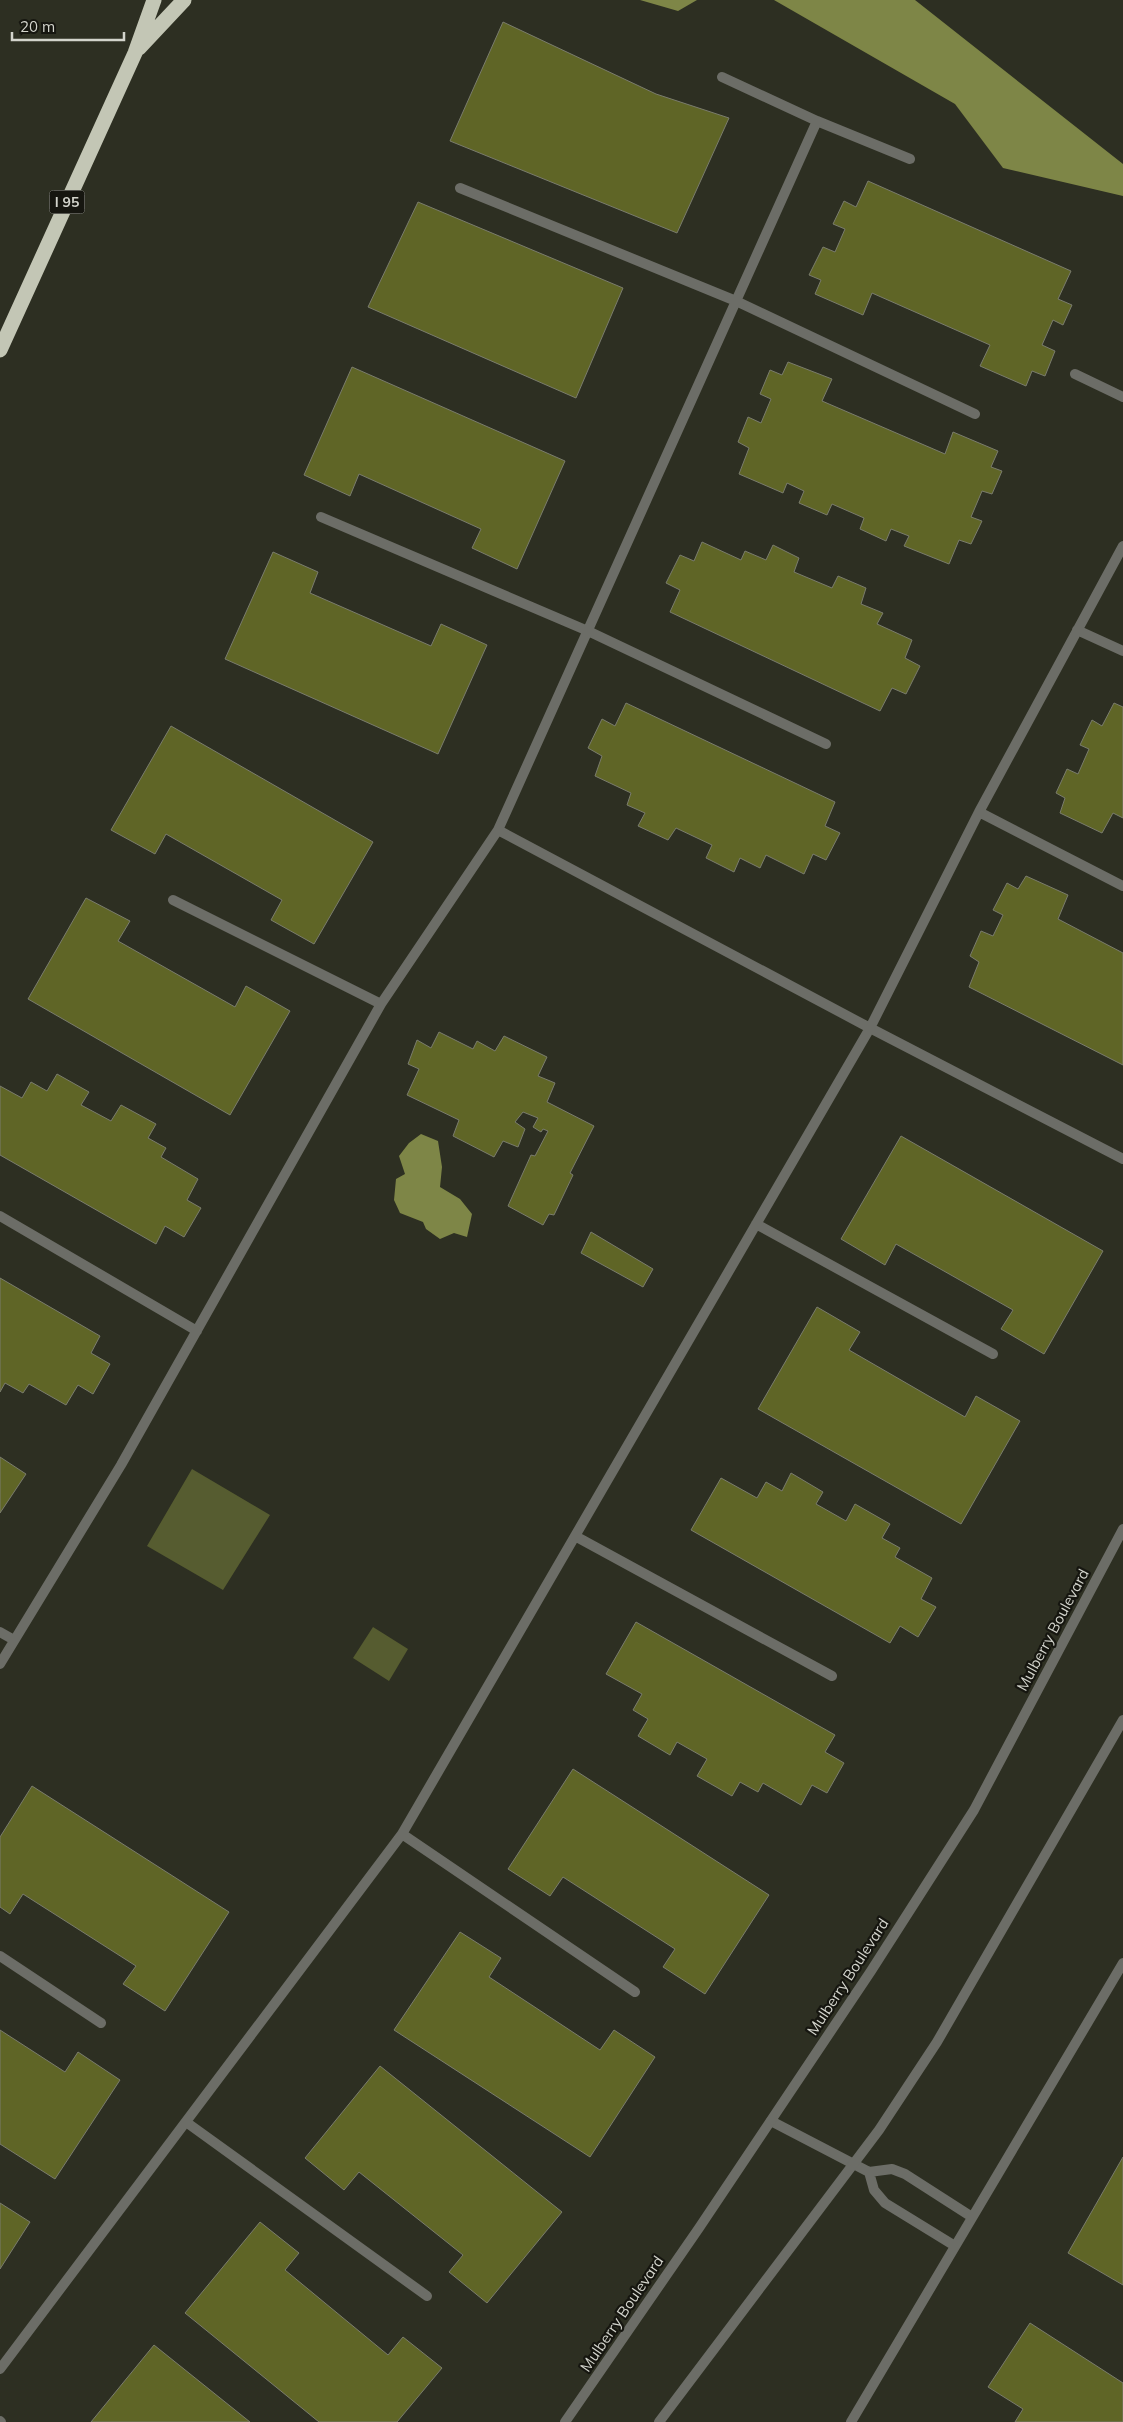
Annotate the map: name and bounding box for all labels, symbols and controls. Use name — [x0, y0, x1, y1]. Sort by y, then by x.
scale bar — [12, 10, 125, 42]
text: 20 m — [20, 17, 55, 36]
road number: I 95 — [50, 190, 84, 213]
street label: Mulberry Boulevard — [1012, 1565, 1093, 1694]
street label: Mulberry Boulevard — [803, 1915, 893, 2039]
street label: Mulberry Boulevard — [576, 2252, 667, 2375]

